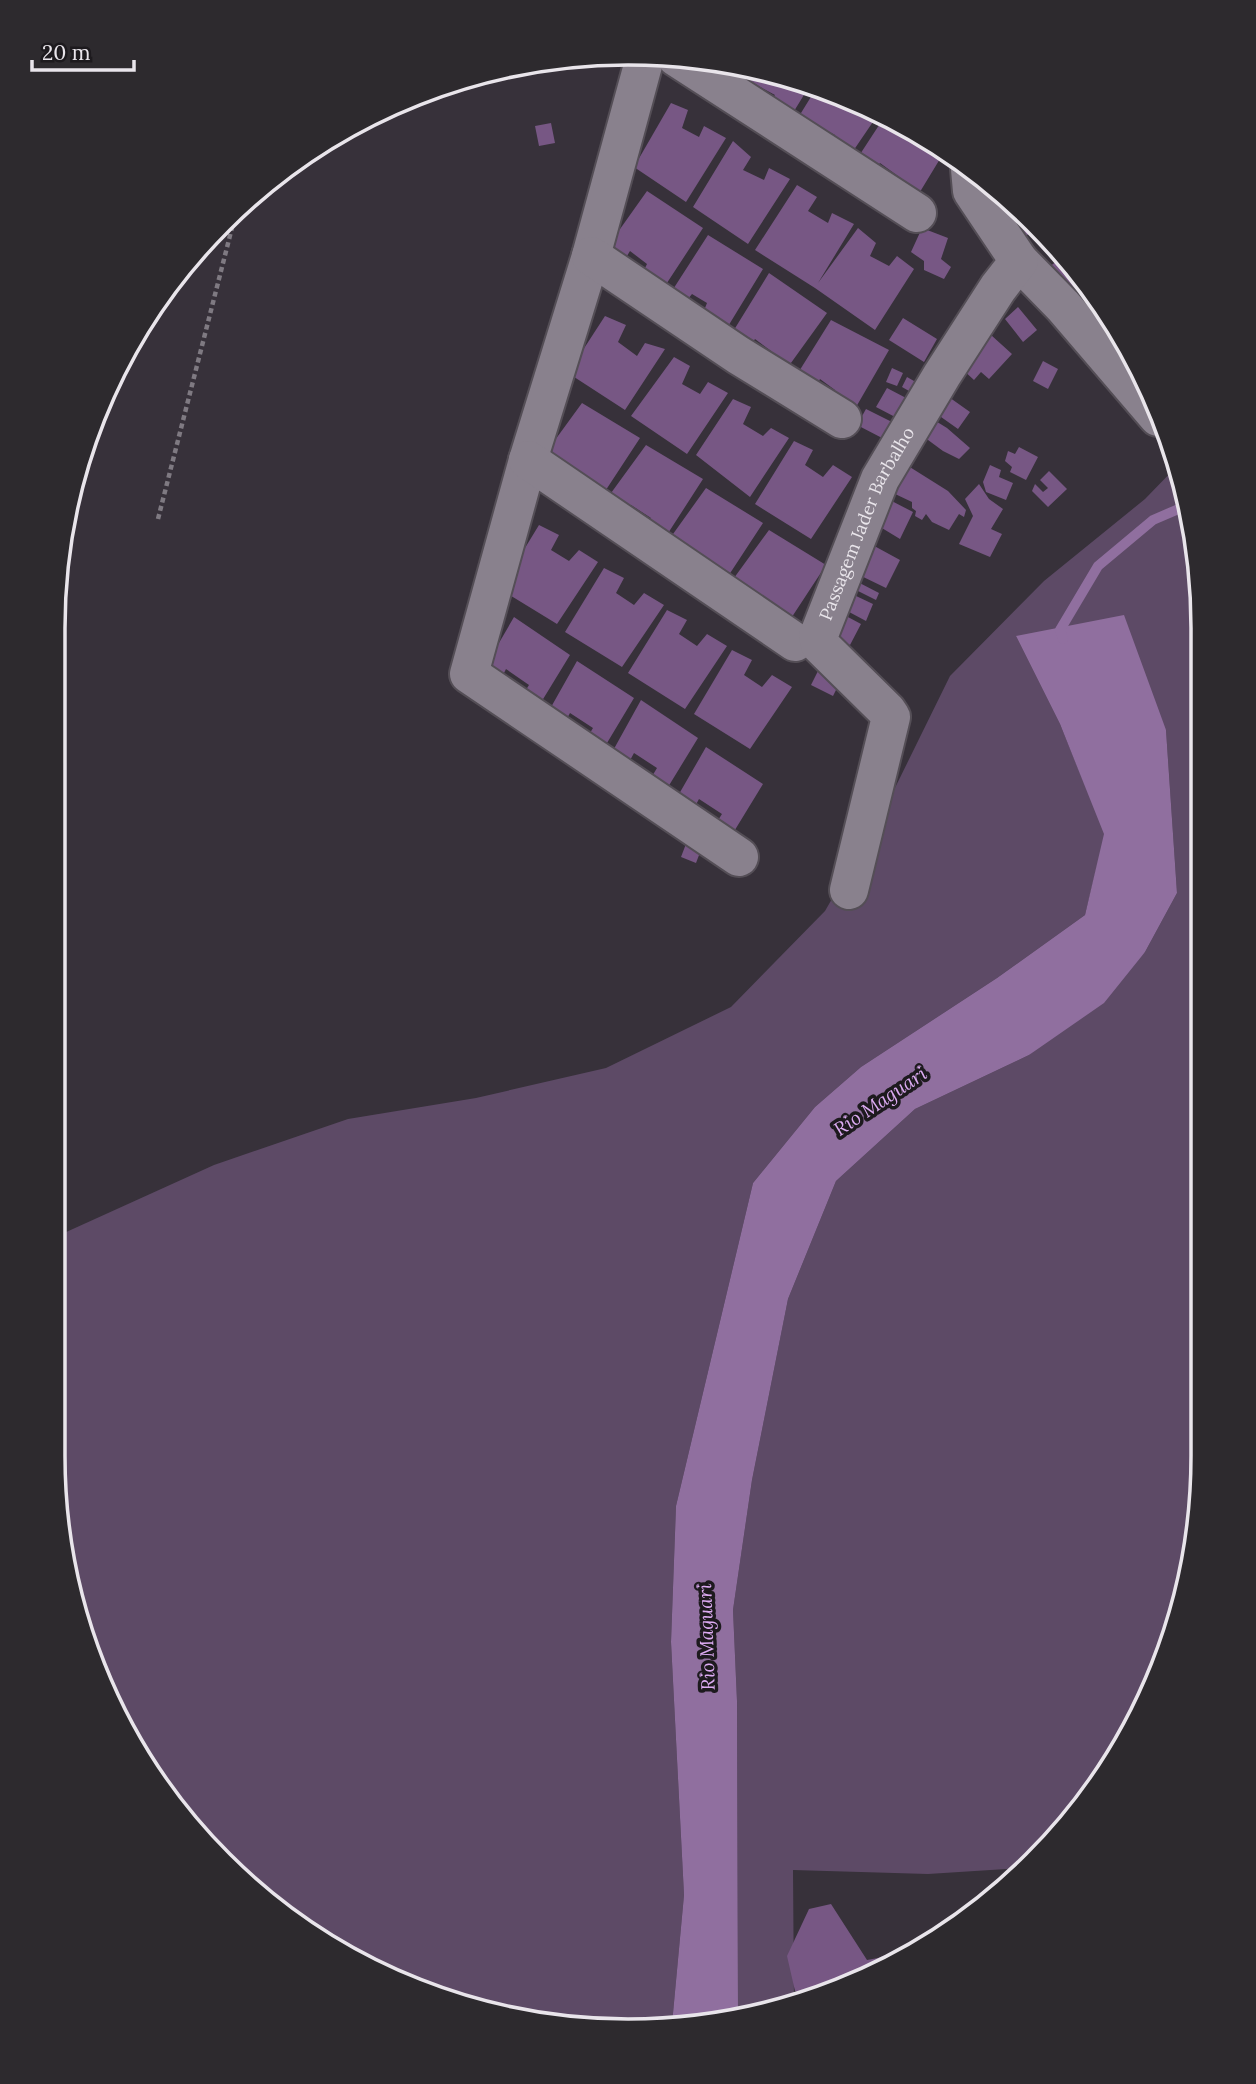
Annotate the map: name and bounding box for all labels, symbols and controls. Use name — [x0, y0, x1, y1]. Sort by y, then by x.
scale bar — [32, 28, 133, 72]
text: 20 m — [42, 39, 91, 66]
street label: Passagem Jader Barbalho — [814, 423, 919, 624]
water label: Rio Maguari — [829, 1061, 931, 1141]
water label: Rio Maguari — [692, 1583, 720, 1691]

